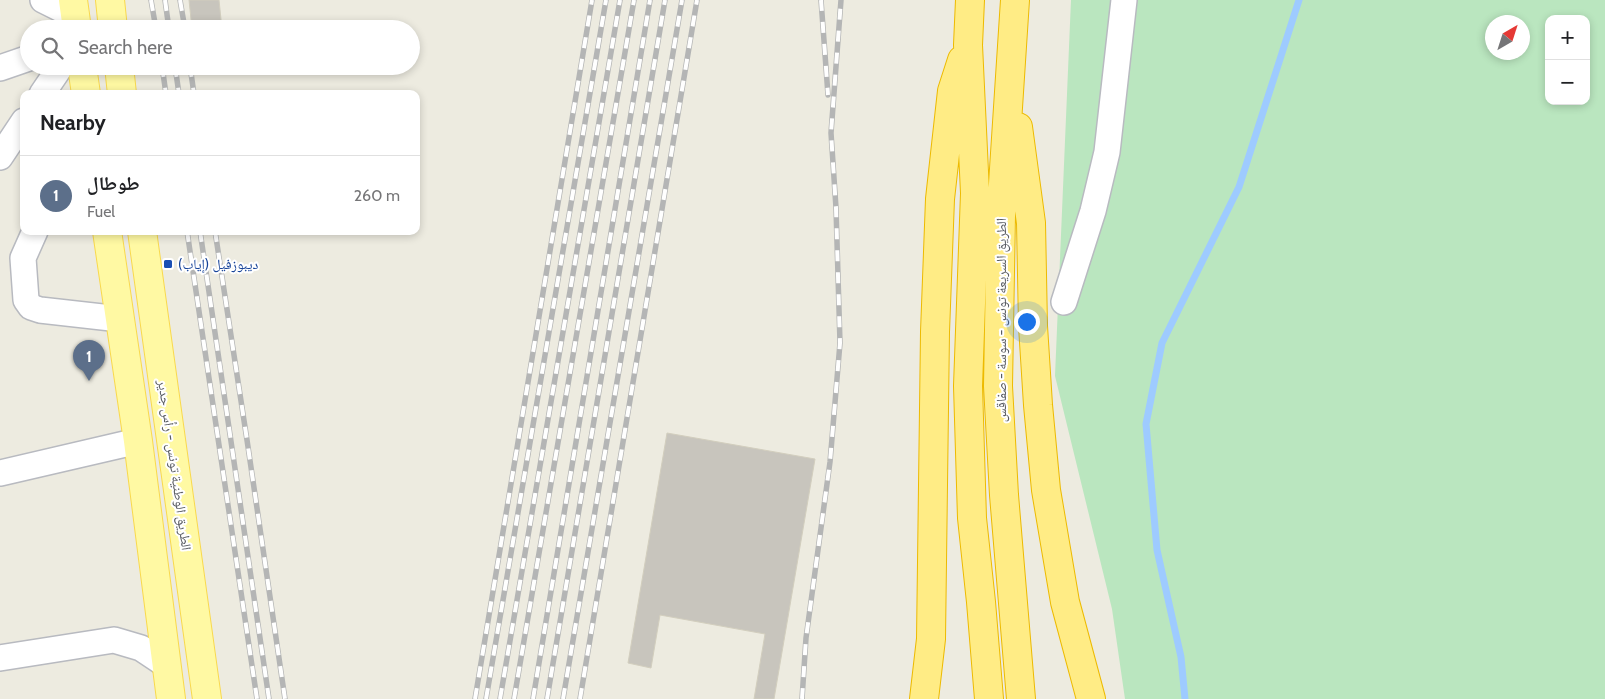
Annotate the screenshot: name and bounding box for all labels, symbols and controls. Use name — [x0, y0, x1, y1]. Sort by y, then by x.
north arrow — [1485, 15, 1530, 60]
map controls — [1545, 15, 1590, 105]
button: + — [1545, 15, 1590, 60]
search box — [20, 20, 420, 75]
icon: search — [38, 34, 66, 62]
text: Search here — [78, 36, 172, 59]
button: − — [1545, 60, 1590, 105]
text: Nearby — [40, 110, 106, 135]
text: طوطال — [87, 172, 140, 195]
text: 1 — [53, 186, 59, 205]
text: 260 m — [354, 186, 400, 205]
text: Fuel — [87, 202, 115, 221]
street label: الطريق السريعة تونس - سوسة - صفاقس — [992, 218, 1011, 422]
place label: ديبوزفيل (إياب) — [178, 255, 258, 274]
marker: ديبوزفيل (إياب) — [162, 258, 174, 270]
your location — [1014, 309, 1040, 335]
pin: 1 — [73, 340, 105, 381]
street label: الطريق الوطنية تونس - رأس جدير — [153, 378, 196, 552]

